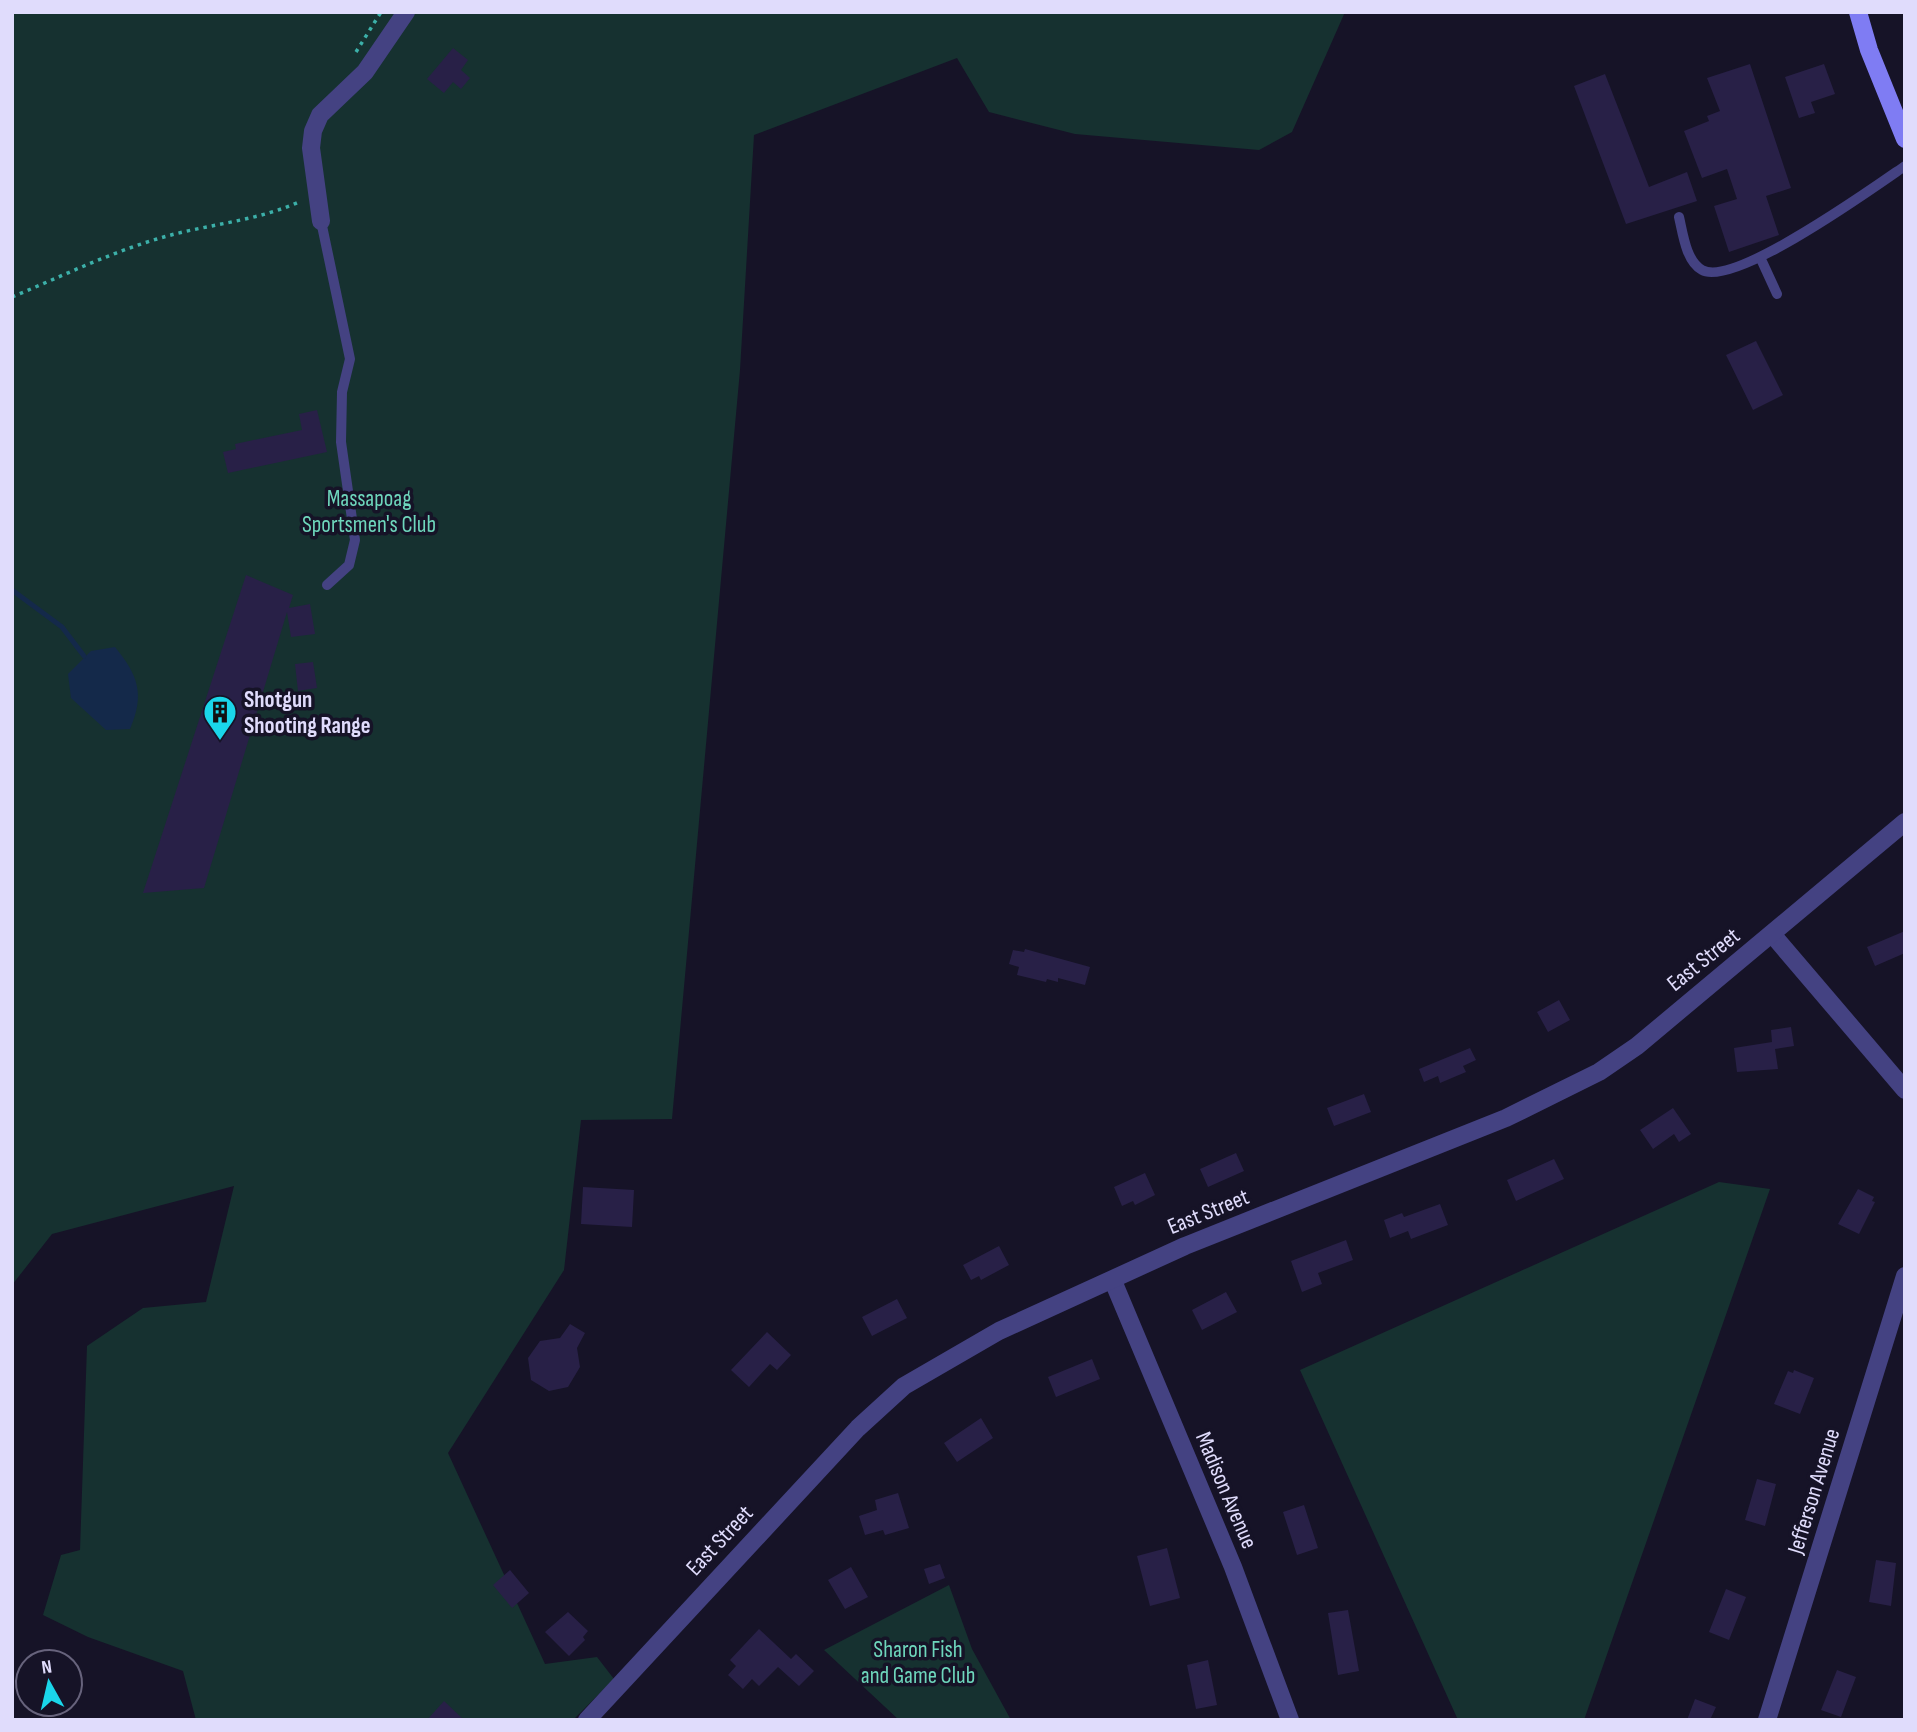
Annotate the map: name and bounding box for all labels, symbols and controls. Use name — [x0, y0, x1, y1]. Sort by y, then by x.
park label: Massapoag Sportsmen's Club — [302, 485, 436, 539]
place label: Shotgun Shooting Range — [244, 686, 370, 740]
building icon: Shotgun Shooting Range — [201, 693, 239, 742]
street label: East Street — [1662, 922, 1746, 998]
street label: East Street — [1164, 1183, 1253, 1241]
street label: Jefferson Avenue — [1781, 1425, 1846, 1558]
street label: Madison Avenue — [1189, 1428, 1263, 1553]
street label: East Street — [680, 1500, 759, 1581]
park label: Sharon Fish and Game Club — [861, 1636, 975, 1690]
north arrow — [14, 1648, 84, 1718]
text: N — [40, 1656, 53, 1680]

